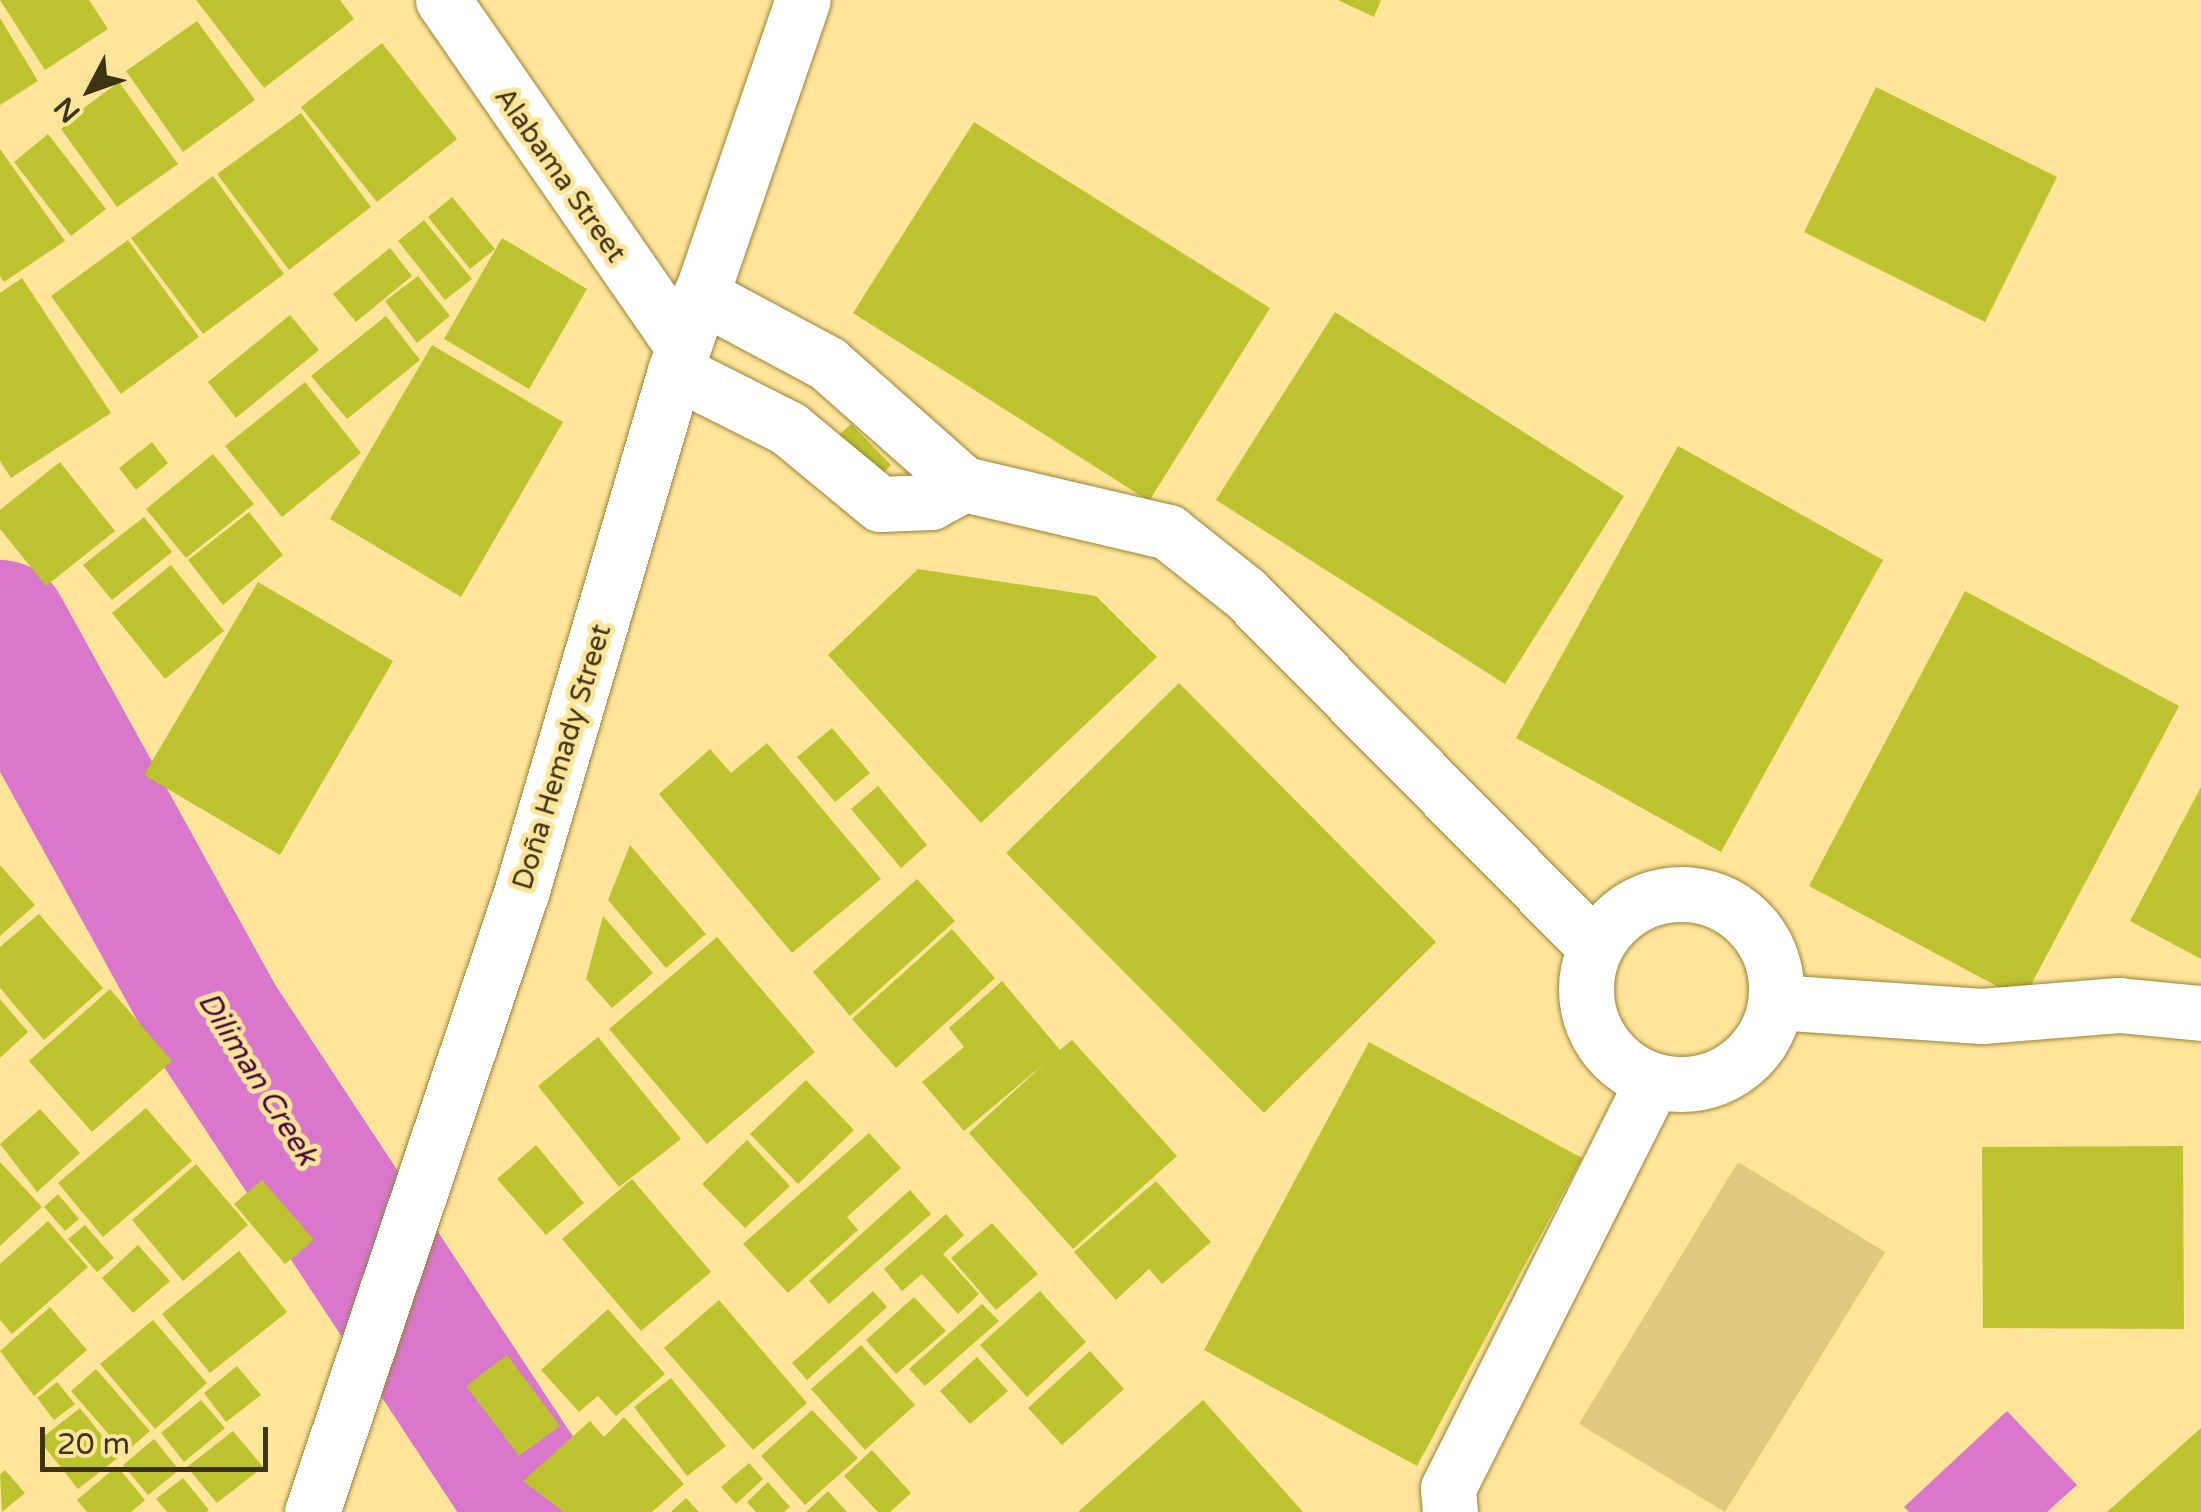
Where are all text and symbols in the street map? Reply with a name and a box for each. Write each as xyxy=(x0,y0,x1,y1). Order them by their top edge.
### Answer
north arrow xyxy=(40,40,140,140)
street label: Alabama Street xyxy=(487,81,633,269)
text: N xyxy=(47,90,88,129)
street label: Doña Hemady Street xyxy=(506,620,618,894)
water label: Diliman Creek xyxy=(190,986,324,1172)
scale bar xyxy=(45,1407,272,1469)
text: 20 m xyxy=(57,1426,130,1463)

